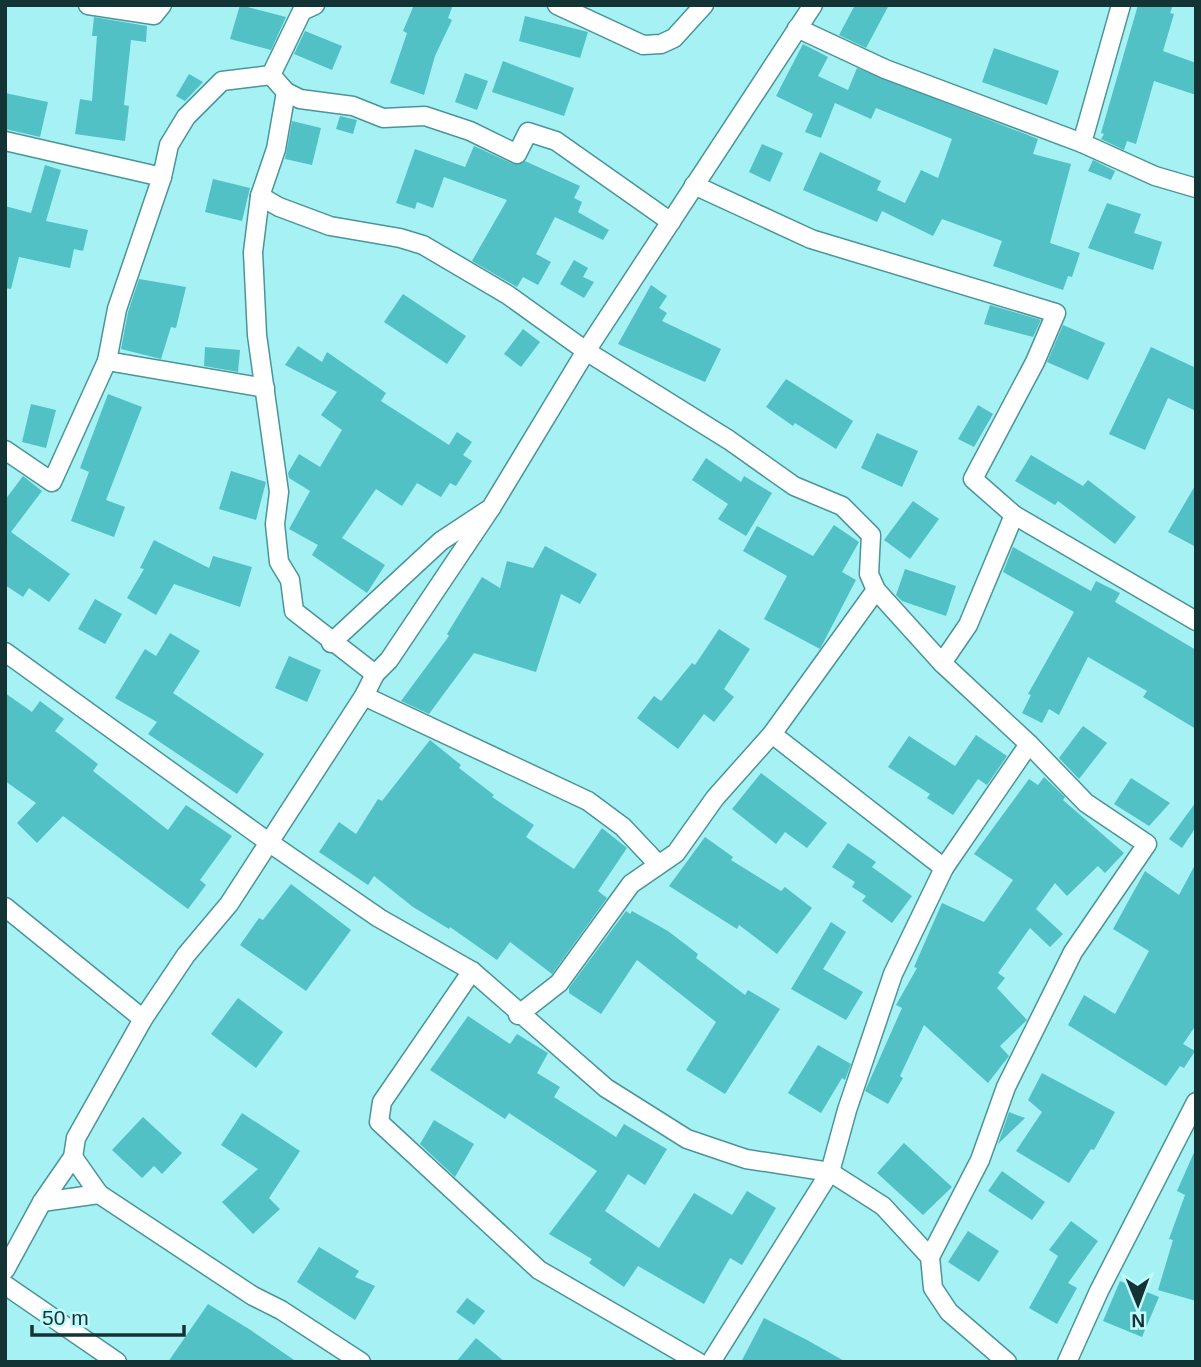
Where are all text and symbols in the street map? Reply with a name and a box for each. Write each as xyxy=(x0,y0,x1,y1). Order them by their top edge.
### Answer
north arrow xyxy=(1103,1269,1173,1339)
scale bar xyxy=(32,1294,184,1338)
text: 50 m xyxy=(42,1306,89,1329)
text: N xyxy=(1131,1310,1145,1331)

